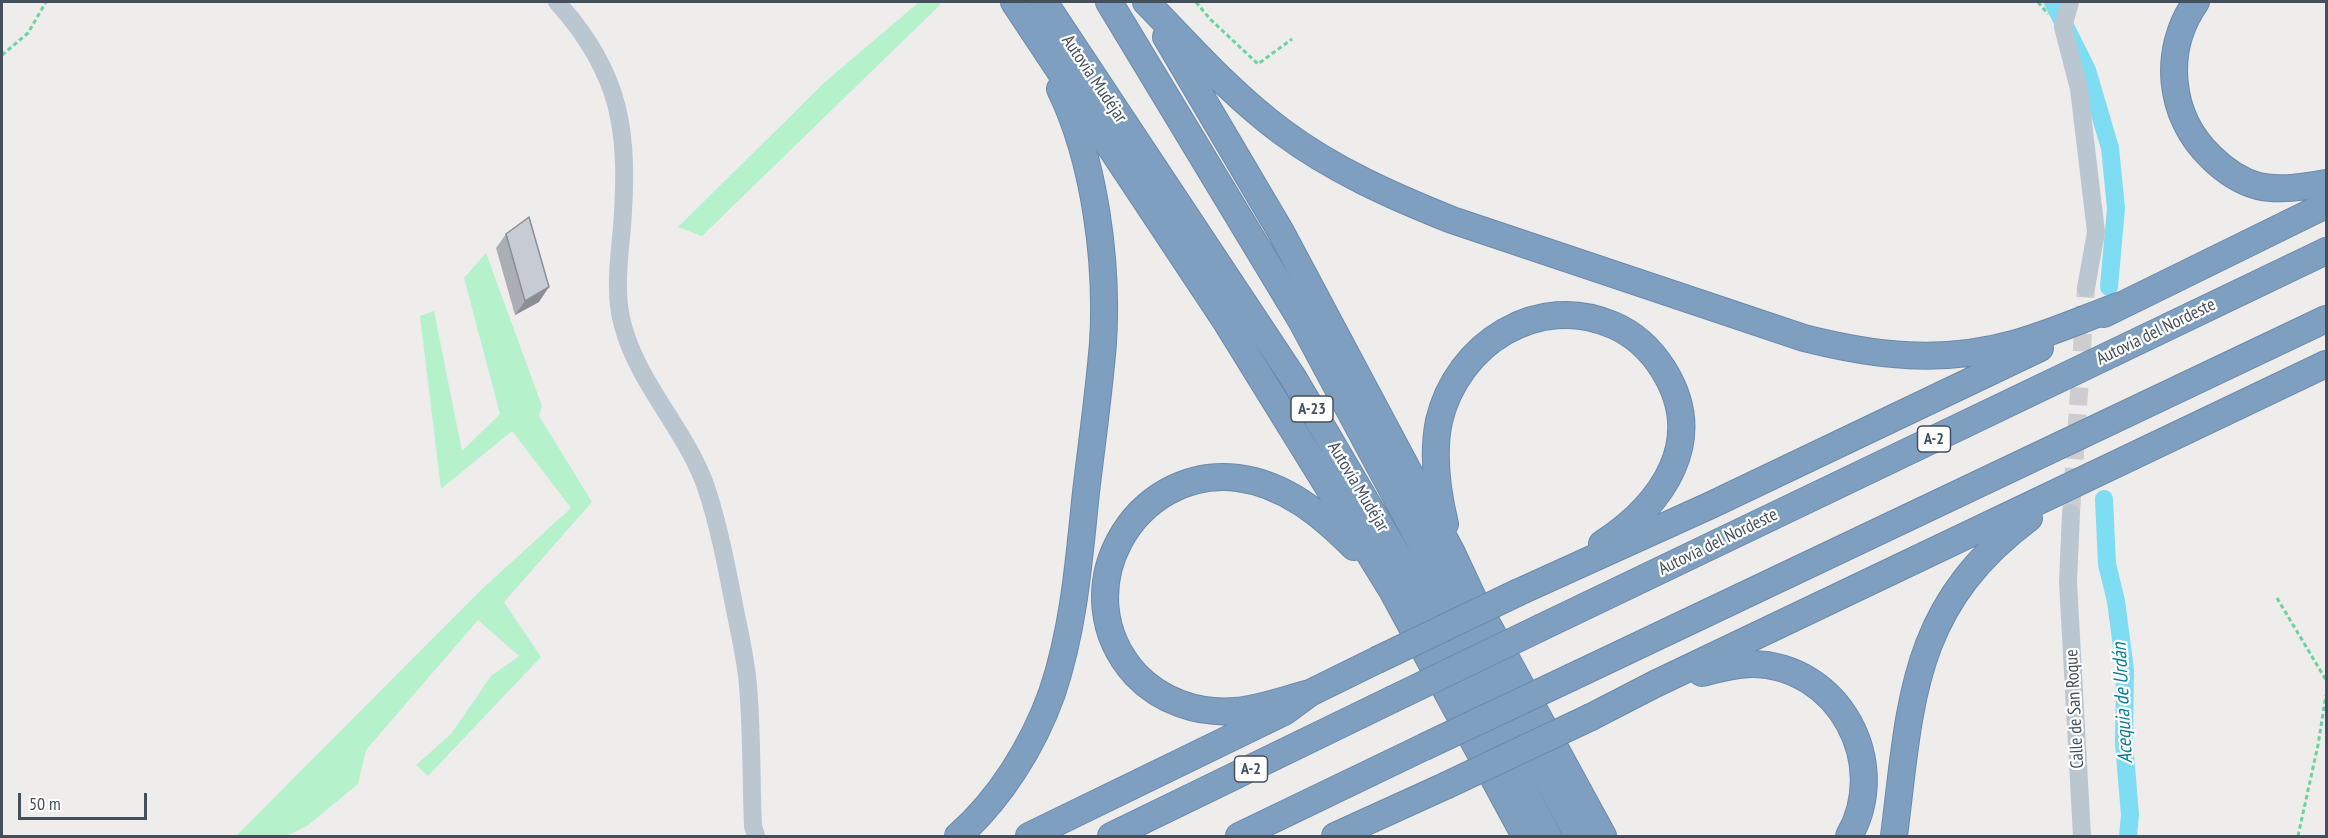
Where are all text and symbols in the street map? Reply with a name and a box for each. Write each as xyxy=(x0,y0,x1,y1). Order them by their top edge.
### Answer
street label: Autovía Mudéjar xyxy=(1057,31,1131,127)
street label: Autovía del Nordeste xyxy=(2093,294,2219,370)
road number: A-23 xyxy=(1291,396,1333,422)
road number: A-2 xyxy=(1918,426,1950,452)
street label: Autovía Mudéjar xyxy=(1323,438,1393,536)
street label: Autovía del Nordeste xyxy=(1655,504,1781,580)
water label: Acequia de Urdán xyxy=(2108,642,2138,764)
street label: Calle de San Roque xyxy=(2061,649,2089,769)
road number: A-2 xyxy=(1234,756,1268,782)
scale bar xyxy=(21,781,150,819)
text: 50 m xyxy=(29,792,61,815)

